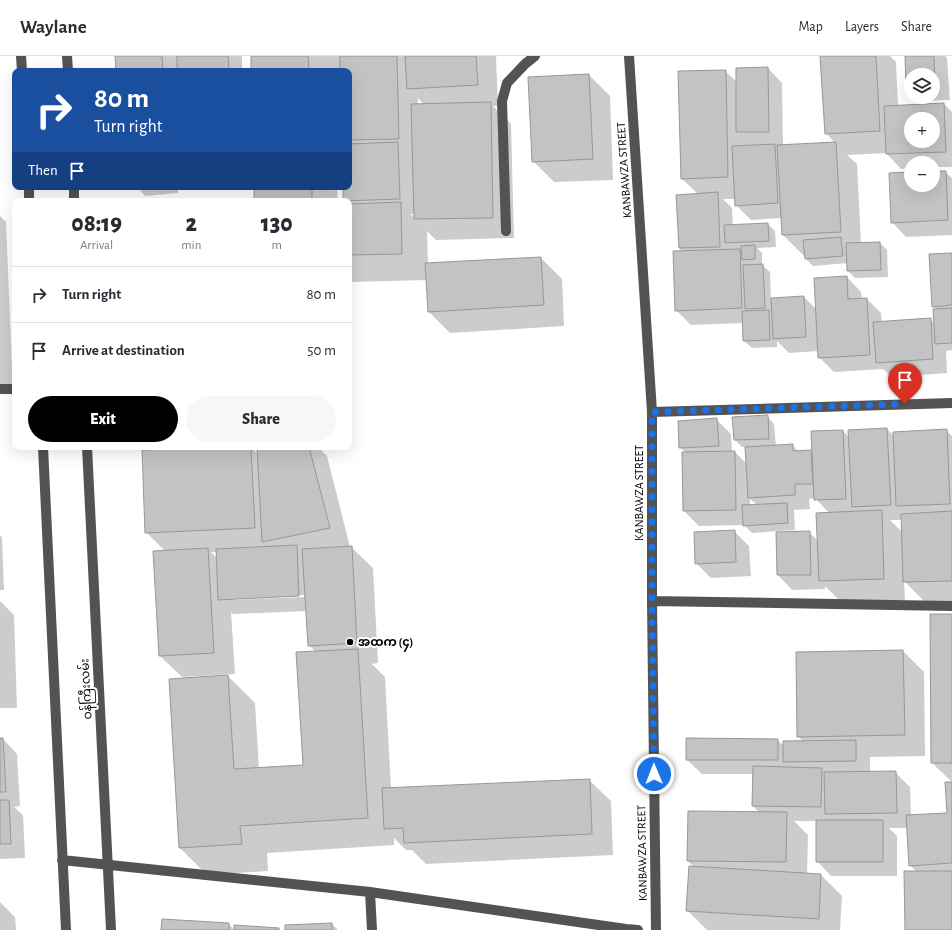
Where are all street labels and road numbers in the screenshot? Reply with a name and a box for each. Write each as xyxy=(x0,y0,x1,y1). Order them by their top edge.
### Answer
street label: KANBAWZA STREET xyxy=(615,121,633,218)
street label: KANBAWZA STREET xyxy=(633,445,645,541)
street label: ဝန်ကြီးလမ်း xyxy=(75,658,98,720)
street label: KANBAWZA STREET xyxy=(635,805,649,901)

